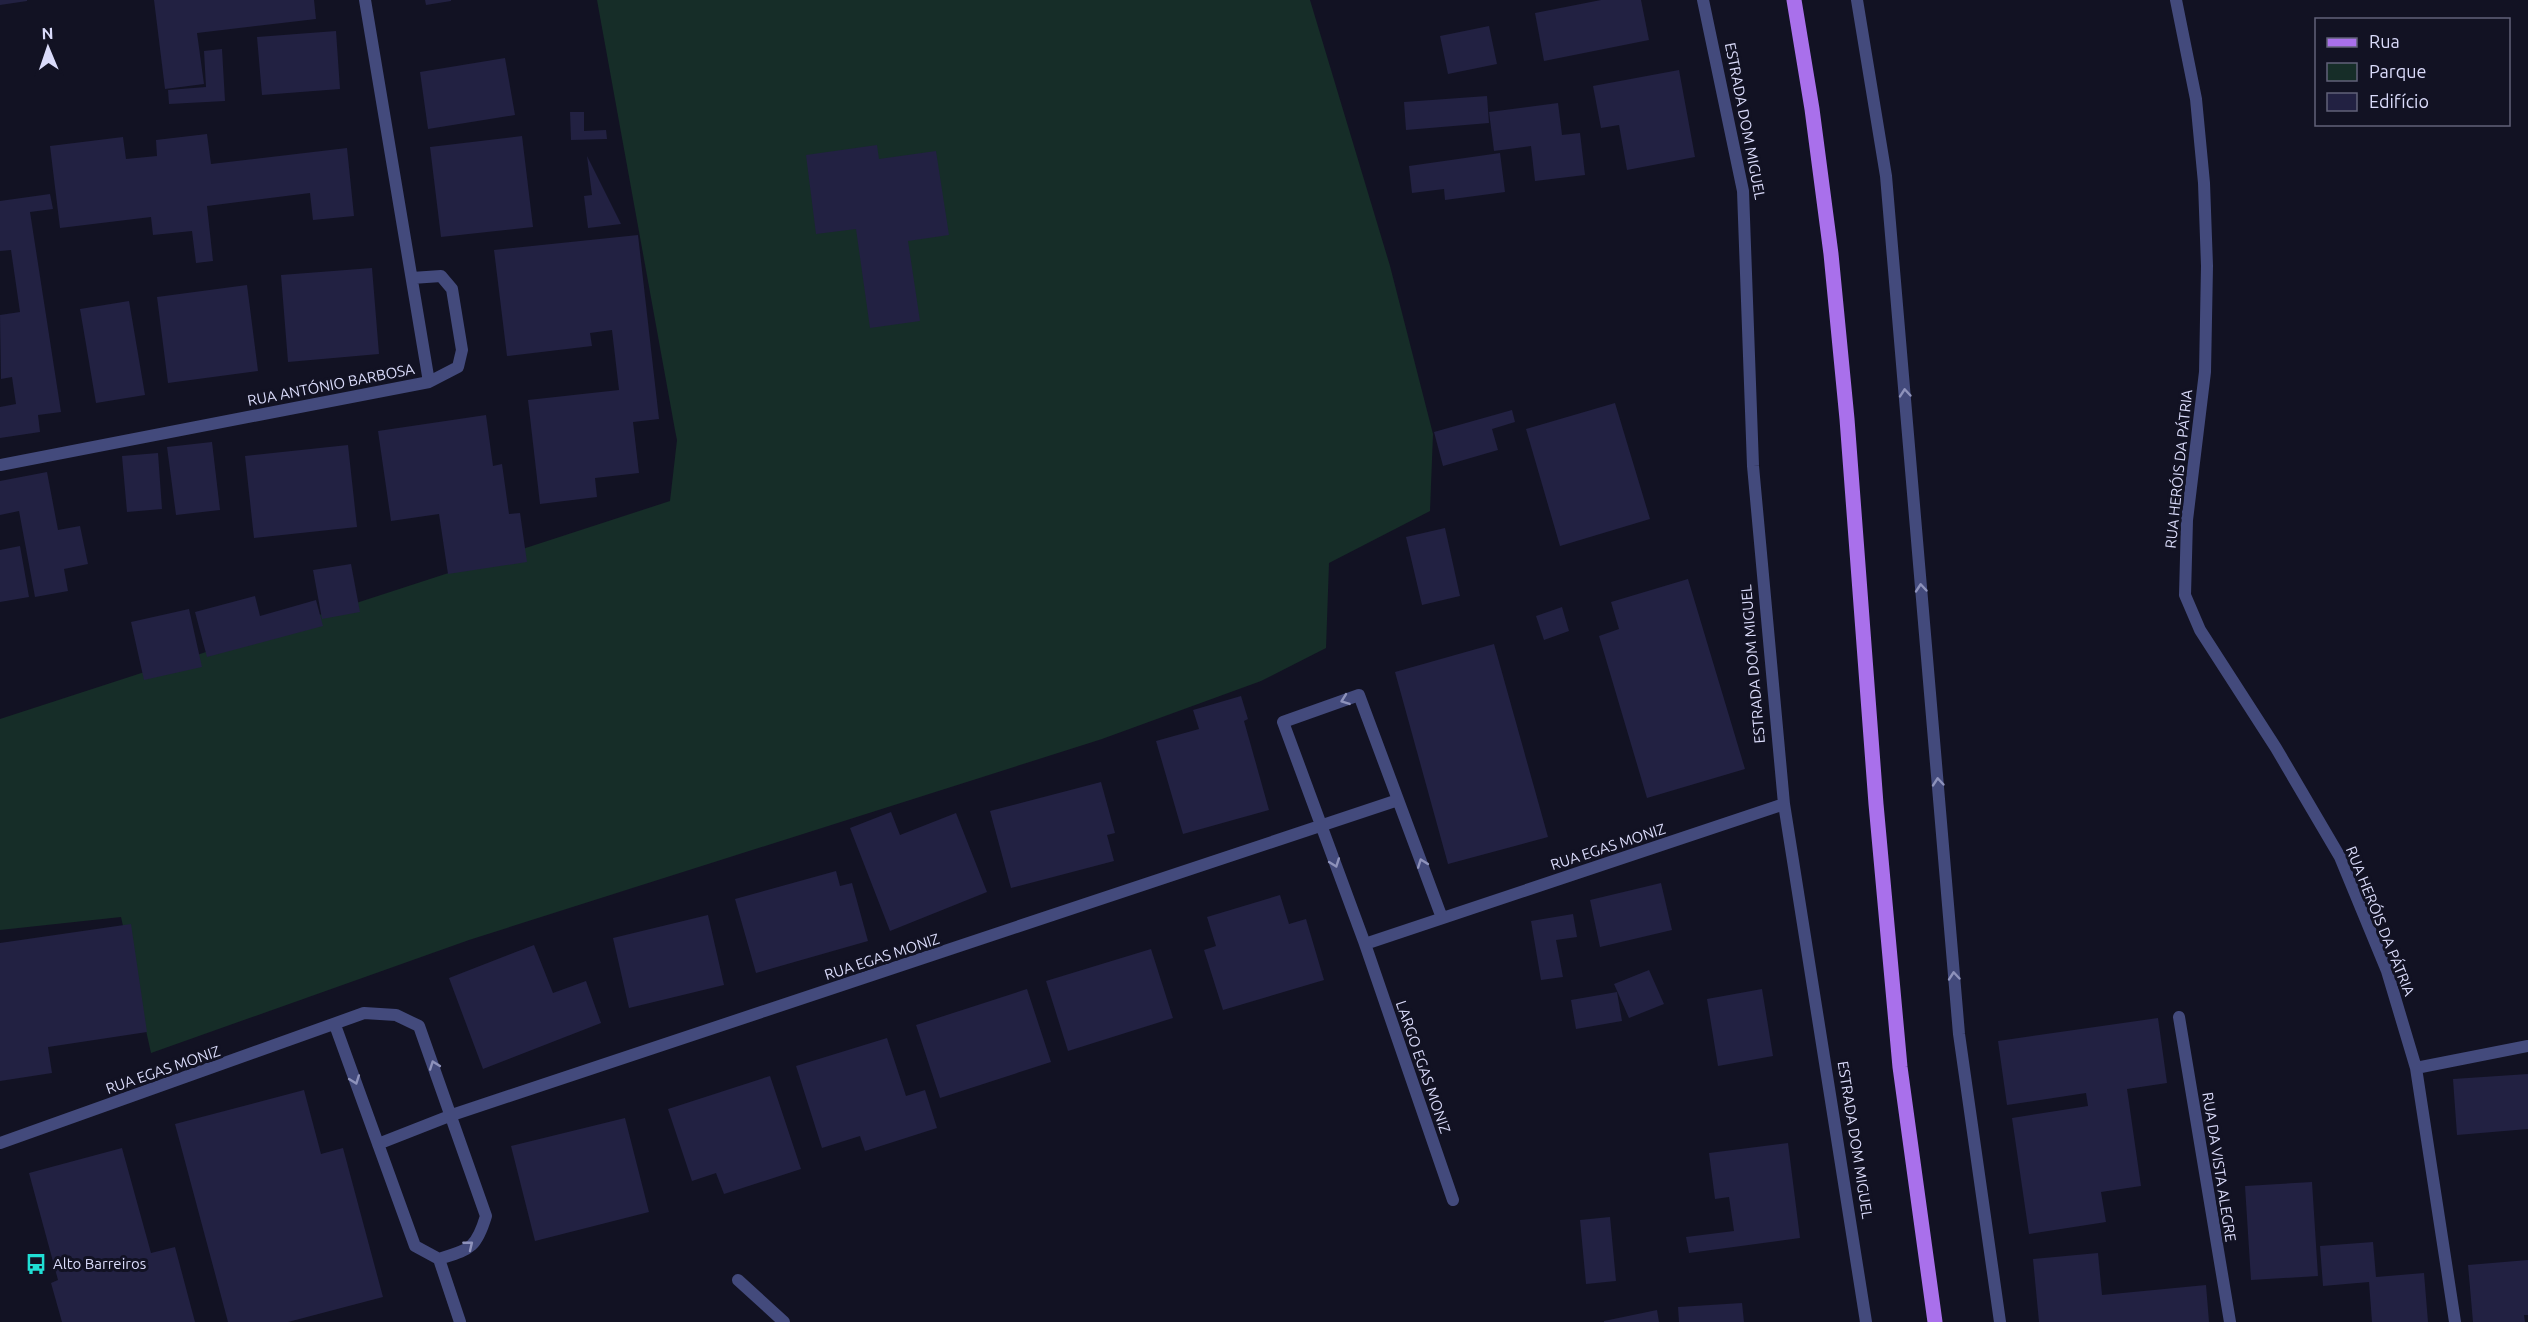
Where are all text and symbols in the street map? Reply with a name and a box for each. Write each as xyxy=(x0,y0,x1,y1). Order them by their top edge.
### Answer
north arrow xyxy=(18,18,78,78)
legend xyxy=(2315,18,2510,126)
text: N xyxy=(41,24,54,42)
text: Rua xyxy=(2369,31,2400,51)
street label: ESTRADA DOM MIGUEL xyxy=(1722,41,1769,201)
text: Parque xyxy=(2369,61,2426,81)
text: Edifício xyxy=(2369,91,2429,111)
street label: RUA ANTÓNIO BARBOSA xyxy=(246,360,416,409)
street label: RUA HERÓIS DA PÁTRIA xyxy=(2162,388,2195,549)
one-way arrow xyxy=(1898,389,1911,398)
street label: ESTRADA DOM MIGUEL xyxy=(1737,583,1768,744)
one-way arrow xyxy=(1915,583,1928,592)
one-way arrow xyxy=(1340,692,1350,705)
one-way arrow xyxy=(1932,777,1945,786)
street label: RUA EGAS MONIZ xyxy=(1548,820,1667,873)
street label: RUA HERÓIS DA PÁTRIA xyxy=(2343,843,2418,998)
one-way arrow xyxy=(1328,858,1341,868)
one-way arrow xyxy=(1416,858,1429,869)
street label: RUA EGAS MONIZ xyxy=(822,930,941,983)
one-way arrow xyxy=(1948,972,1961,981)
street label: LARGO EGAS MONIZ xyxy=(1393,998,1454,1135)
street label: RUA EGAS MONIZ xyxy=(103,1042,222,1097)
one-way arrow xyxy=(428,1060,441,1071)
street label: ESTRADA DOM MIGUEL xyxy=(1835,1060,1876,1220)
one-way arrow xyxy=(348,1074,361,1085)
street label: RUA DA VISTA ALEGRE xyxy=(2199,1091,2240,1243)
one-way arrow xyxy=(462,1242,473,1253)
bus stop icon: Alto Barreiros xyxy=(24,1252,48,1276)
place label: Alto Barreiros xyxy=(53,1255,146,1272)

